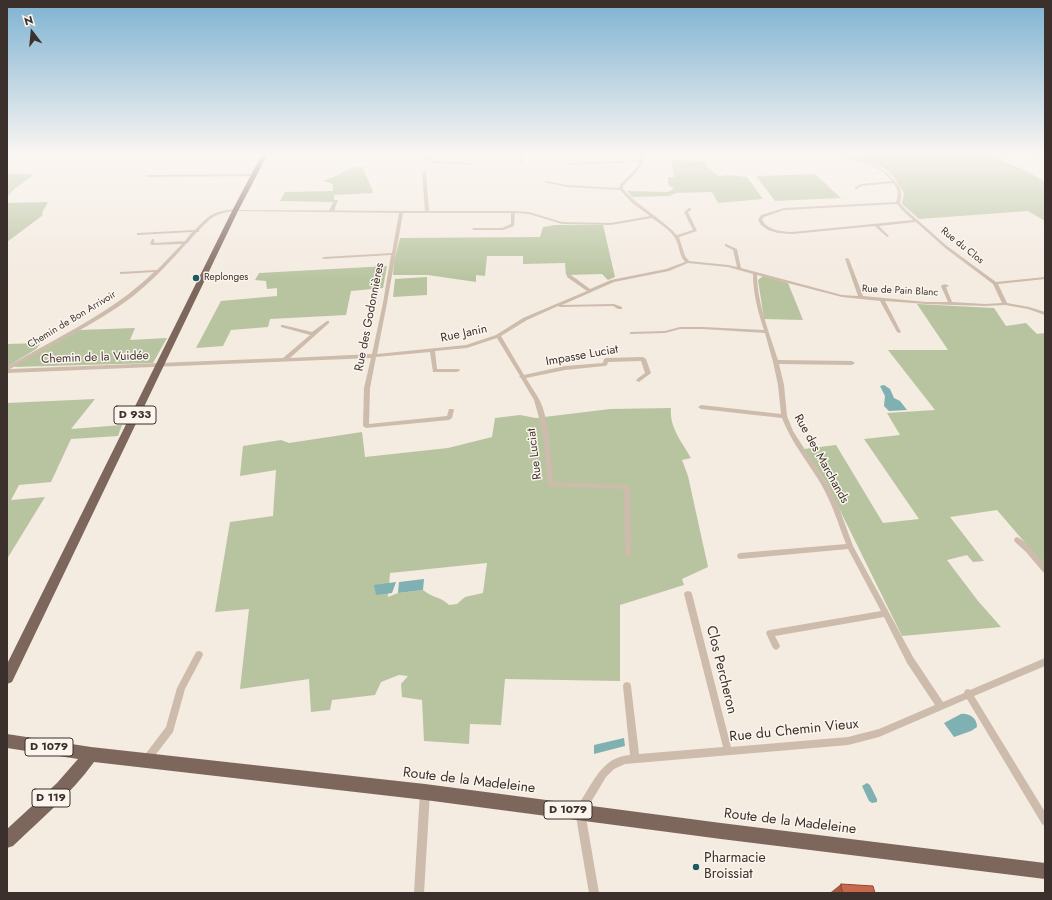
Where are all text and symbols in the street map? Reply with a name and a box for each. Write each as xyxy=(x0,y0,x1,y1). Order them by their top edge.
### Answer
north arrow xyxy=(12,12,52,52)
text: N xyxy=(22,12,35,29)
street label: Rue du Clos xyxy=(938,225,986,267)
street label: Rue des Godonnières xyxy=(352,261,388,373)
place label: Replonges xyxy=(204,272,248,284)
marker: Replonges xyxy=(191,273,201,283)
street label: Rue de Pain Blanc xyxy=(862,283,938,299)
street label: Chemin de Bon Arrivoir xyxy=(26,289,118,351)
street label: Rue Janin xyxy=(439,322,489,346)
street label: Impasse Luciat xyxy=(545,343,619,369)
street label: Chemin de la Vuidée xyxy=(41,349,149,367)
road number: D 933 xyxy=(114,406,156,424)
street label: Rue des Marchands xyxy=(791,412,851,506)
street label: Rue Luciat xyxy=(525,427,545,481)
street label: Clos Percheron xyxy=(702,624,740,716)
street label: Rue du Chemin Vieux xyxy=(729,716,859,746)
road number: D 1079 xyxy=(25,738,73,756)
street label: Route de la Madeleine xyxy=(402,765,536,797)
road number: D 119 xyxy=(32,789,70,807)
road number: D 1079 xyxy=(544,801,592,819)
street label: Route de la Madeleine xyxy=(723,806,857,838)
place label: Pharmacie Broissiat xyxy=(704,851,766,884)
marker: Pharmacie Broissiat xyxy=(691,862,701,872)

